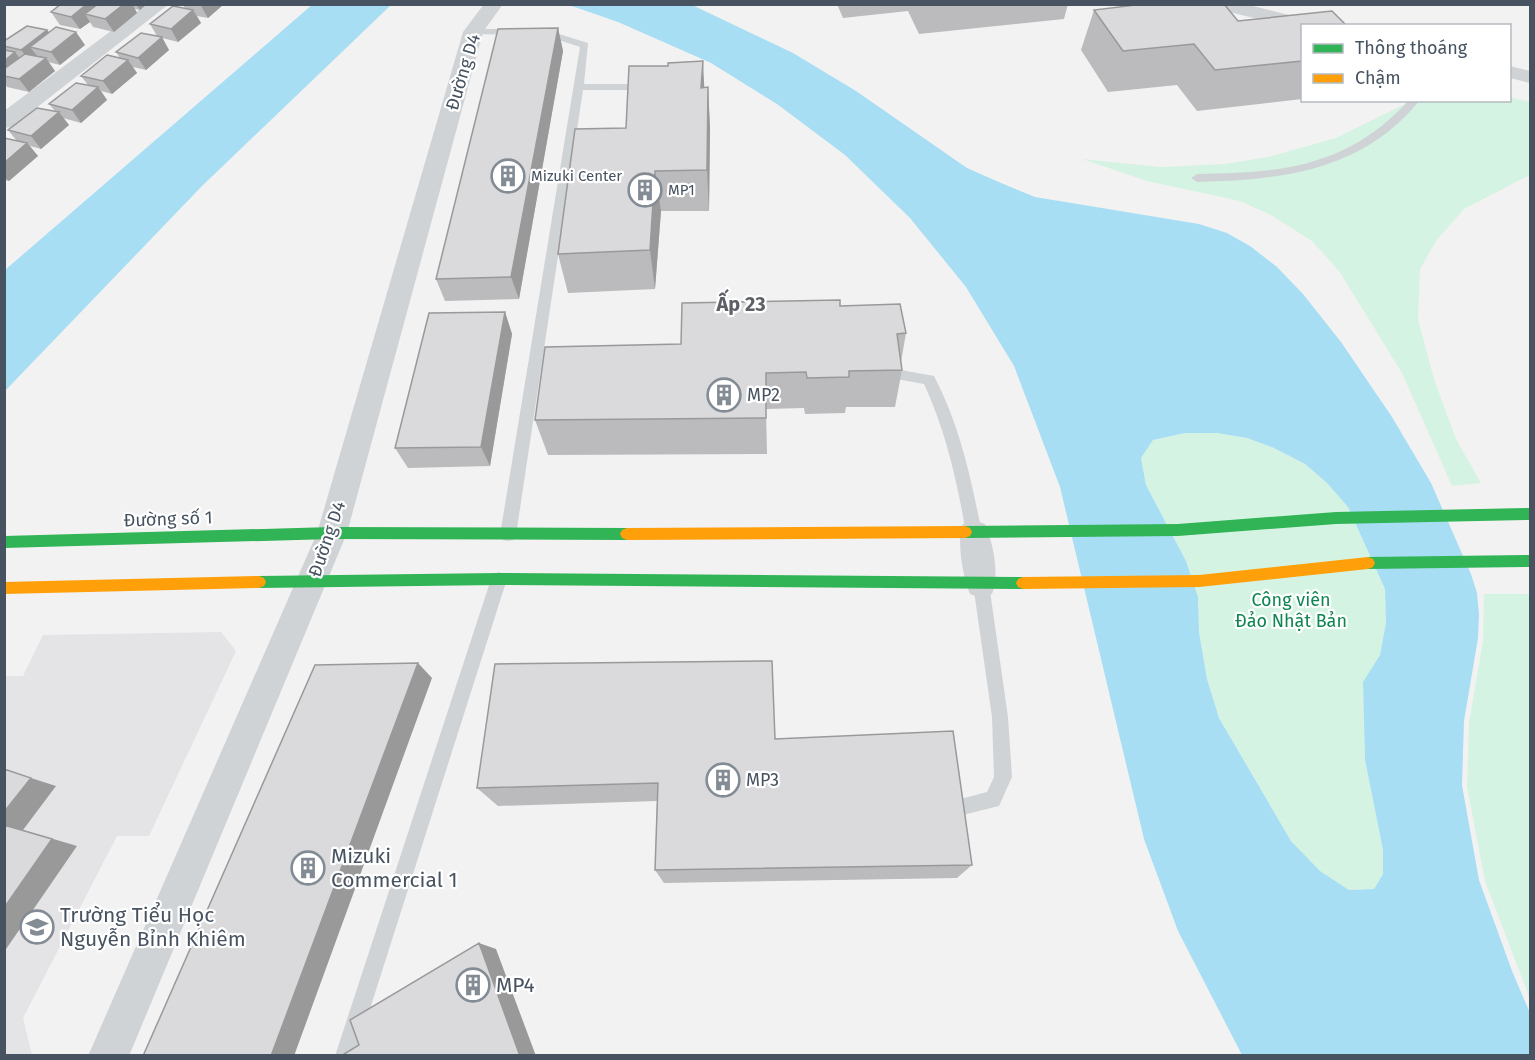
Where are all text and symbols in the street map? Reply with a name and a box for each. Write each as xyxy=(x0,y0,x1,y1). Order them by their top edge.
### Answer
legend xyxy=(1301,24,1511,102)
street label: Đường D4 xyxy=(441,31,485,113)
text: Thông thoáng xyxy=(1355,37,1468,59)
text: Chậm xyxy=(1355,67,1401,89)
building icon: Mizuki Center xyxy=(490,158,526,194)
place label: Mizuki Center xyxy=(531,167,622,185)
building icon: MP1 xyxy=(627,172,663,208)
place label: MP1 xyxy=(668,181,695,199)
district label: Ấp 23 xyxy=(715,288,766,316)
building icon: MP2 xyxy=(706,377,742,413)
place label: MP2 xyxy=(747,384,780,406)
street label: Đường D4 xyxy=(304,498,350,580)
street label: Đường số 1 xyxy=(123,506,213,532)
park label: Công viên Đảo Nhật Bản xyxy=(1235,589,1347,632)
building icon: MP3 xyxy=(705,762,741,798)
place label: MP3 xyxy=(746,769,779,791)
place label: Mizuki Commercial 1 xyxy=(331,843,458,893)
building icon: Mizuki Commercial 1 xyxy=(290,850,326,886)
place label: Trường Tiểu Học Nguyễn Bỉnh Khiêm xyxy=(60,901,246,952)
school or university icon: Trường Tiểu Học Nguyễn Bỉnh Khiêm xyxy=(19,909,55,945)
building icon: MP4 xyxy=(455,967,491,1003)
place label: MP4 xyxy=(496,972,535,998)

